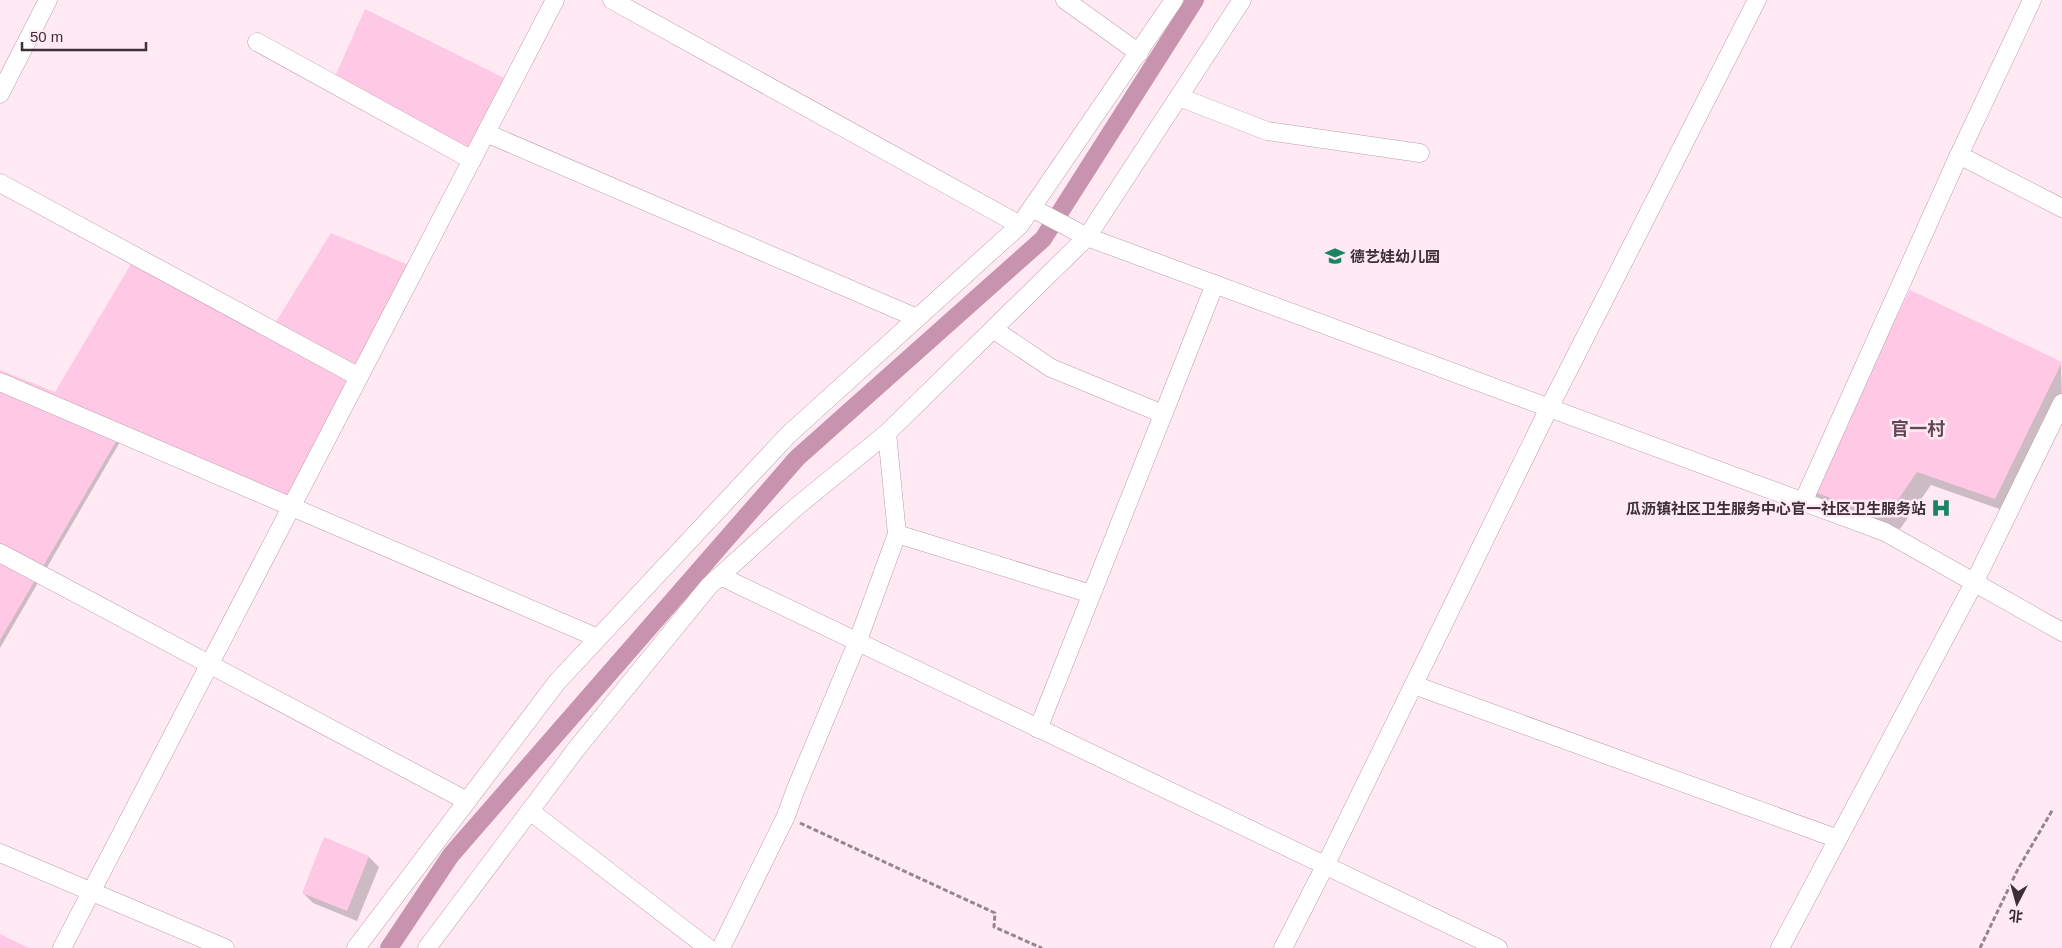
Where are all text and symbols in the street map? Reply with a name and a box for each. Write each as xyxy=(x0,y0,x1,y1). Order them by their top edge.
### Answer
scale bar xyxy=(22,20,146,52)
text: 50 m xyxy=(30,28,63,45)
school or university icon: 德艺娃幼儿园 xyxy=(1324,245,1346,267)
place label: 德艺娃幼儿园 xyxy=(1350,248,1440,265)
district label: 官一村 xyxy=(1891,419,1945,439)
hospital icon: 瓜沥镇社区卫生服务中心官一社区卫生服务站 xyxy=(1930,497,1952,519)
place label: 瓜沥镇社区卫生服务中心官一社区卫生服务站 xyxy=(1626,500,1926,517)
north arrow xyxy=(1992,878,2042,928)
text: 北 xyxy=(2008,907,2023,925)

